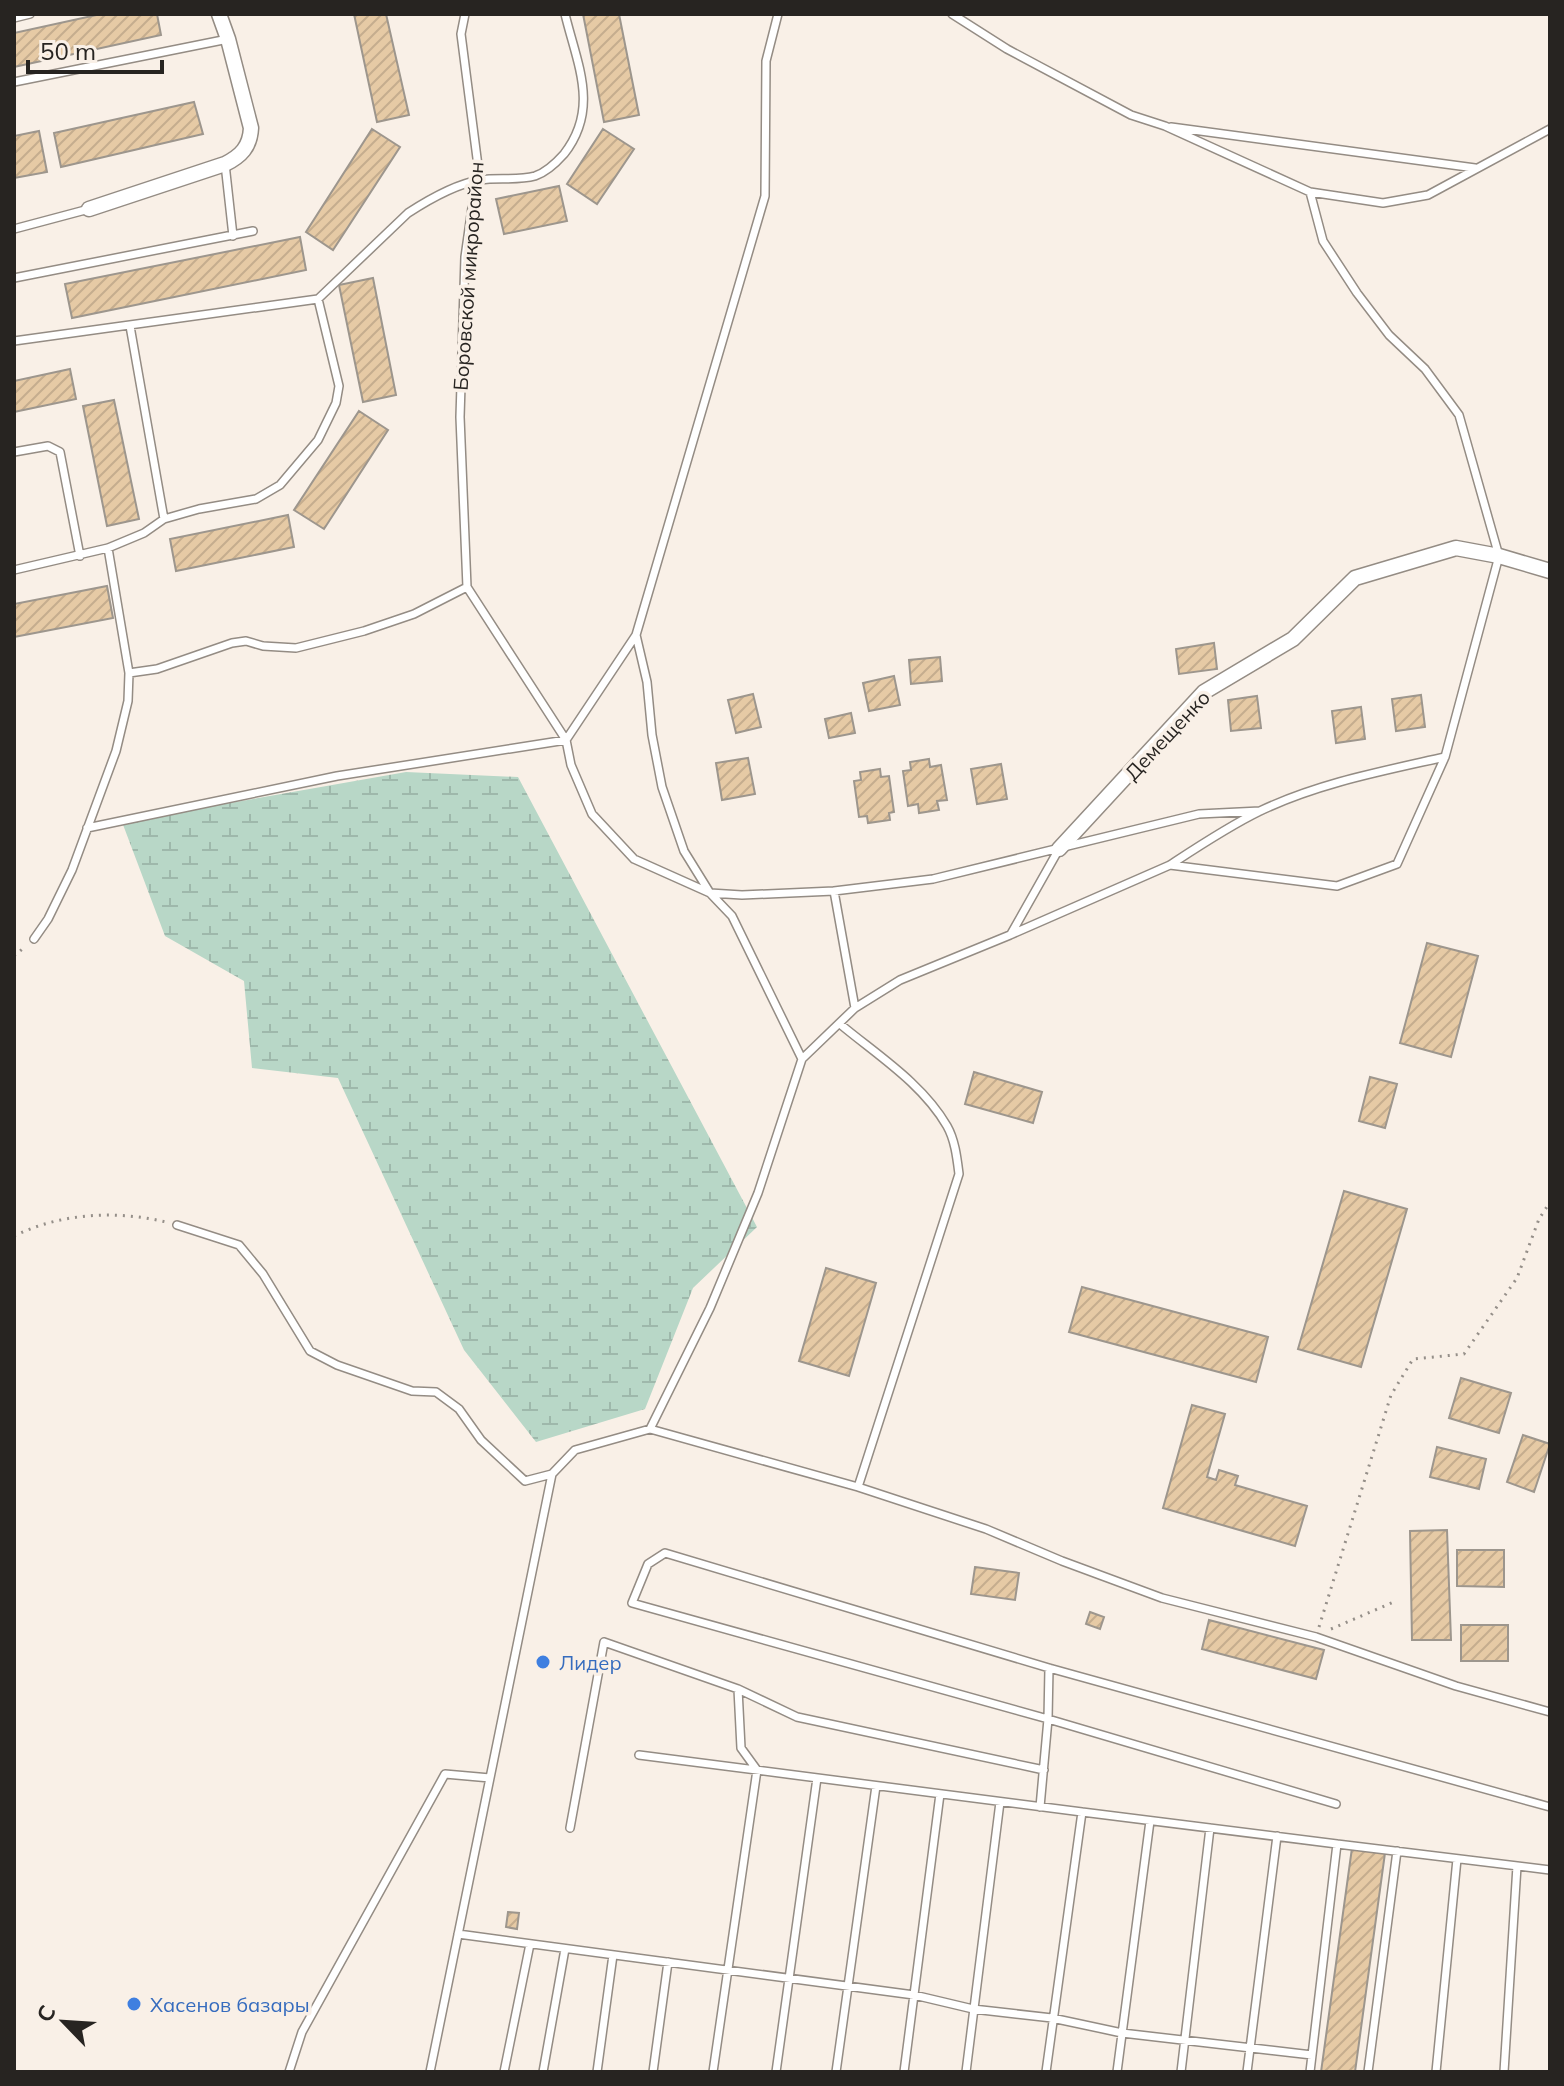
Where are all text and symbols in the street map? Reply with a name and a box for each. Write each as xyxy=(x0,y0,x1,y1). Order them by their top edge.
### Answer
scale bar xyxy=(28,24,162,74)
text: 50 m xyxy=(40,36,96,66)
street label: Боровской микрорайон xyxy=(448,161,488,391)
street label: Демещенко xyxy=(1119,685,1215,785)
place label: Лидер xyxy=(559,1650,622,1675)
marker: Лидер xyxy=(534,1653,552,1671)
north arrow xyxy=(24,1982,104,2062)
place label: Хасенов базары xyxy=(150,1992,310,2017)
marker: Хасенов базары xyxy=(125,1995,143,2013)
text: С xyxy=(30,2001,62,2026)

